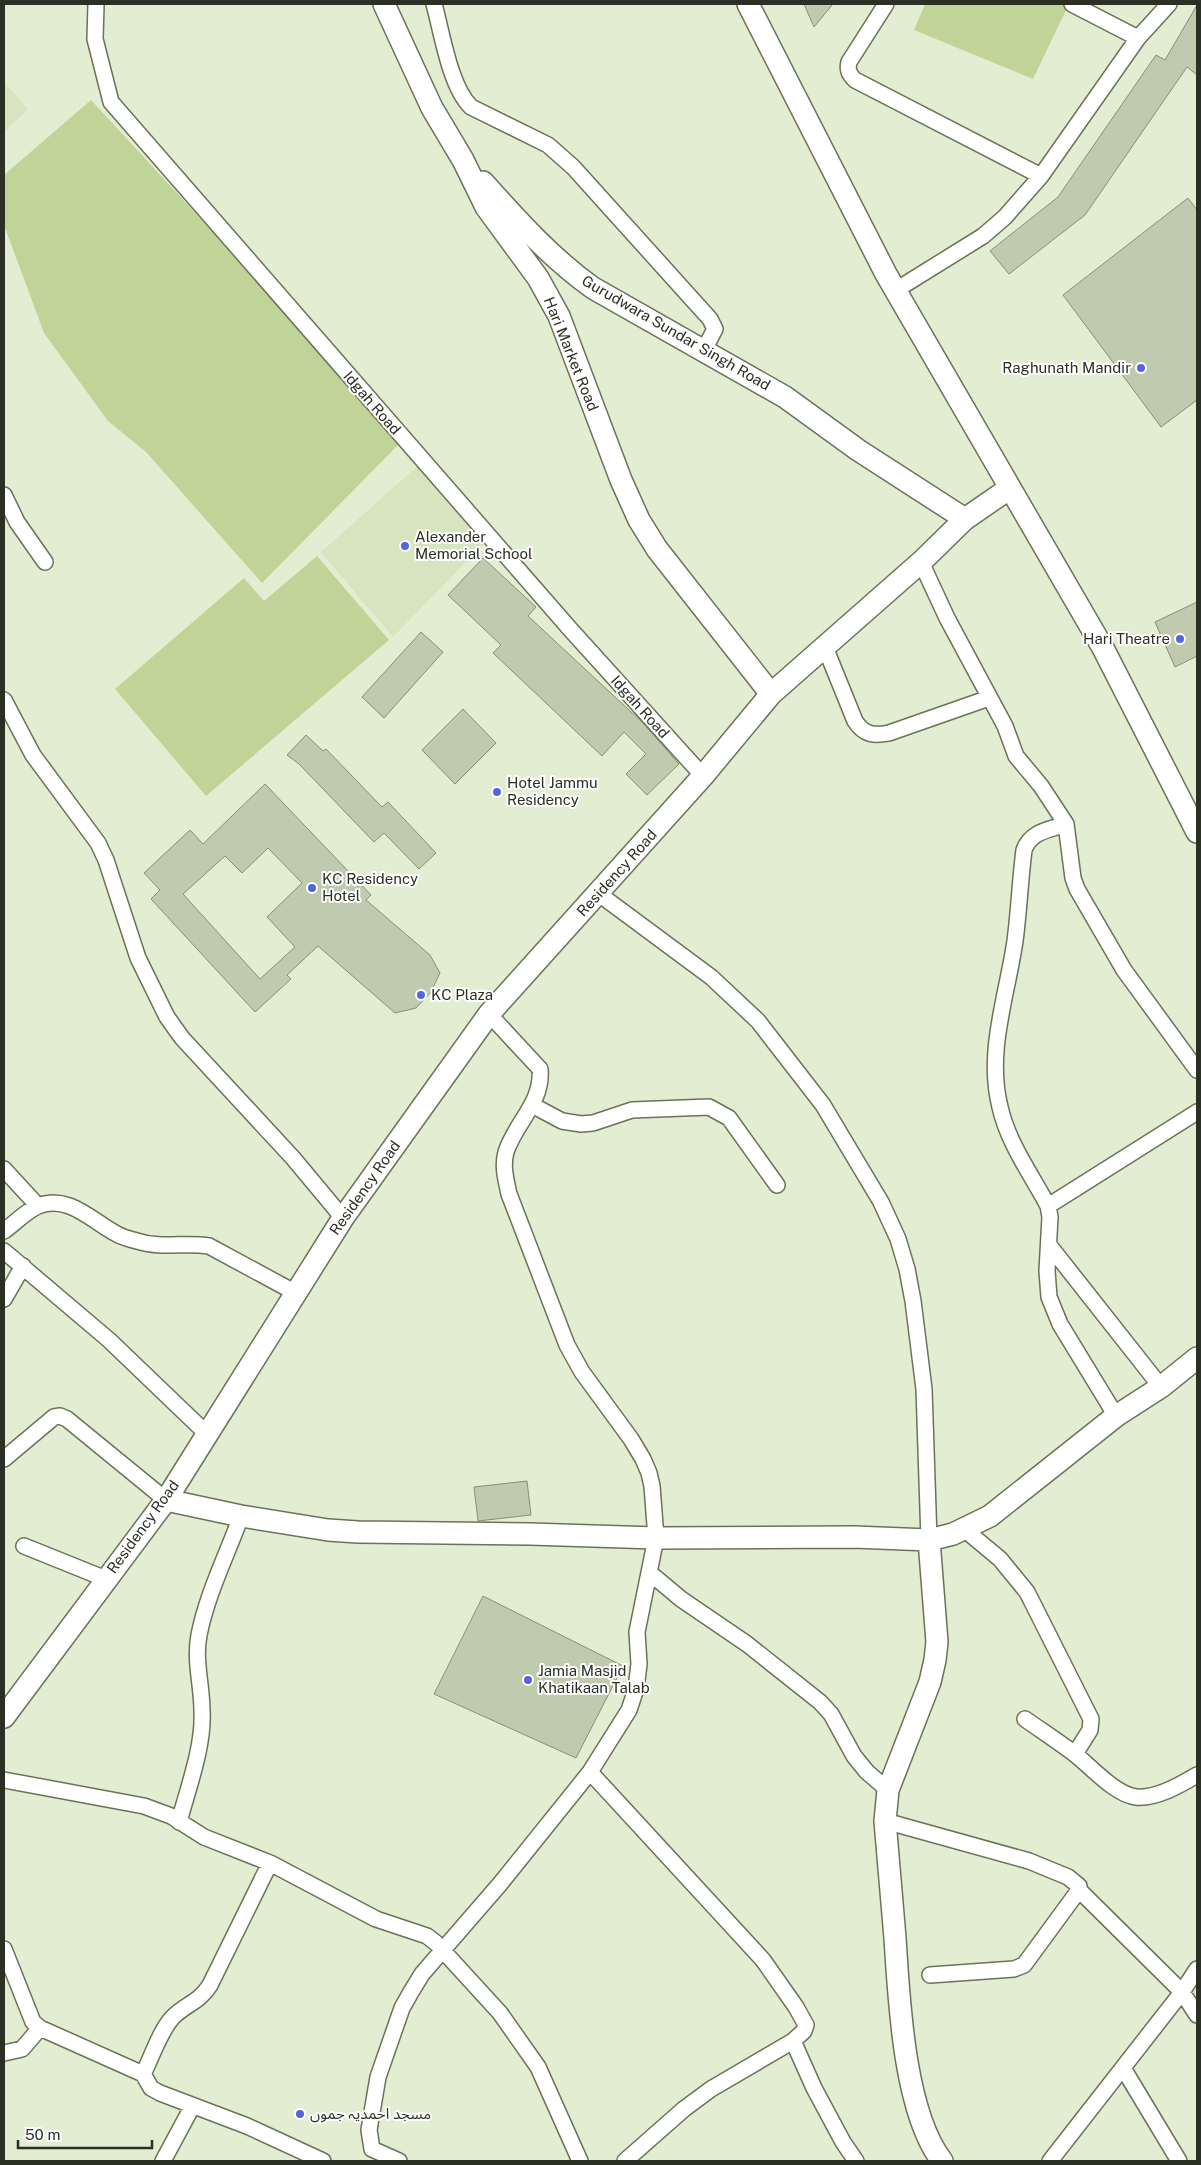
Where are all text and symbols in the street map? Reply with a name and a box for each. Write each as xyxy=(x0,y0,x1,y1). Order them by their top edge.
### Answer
street label: Gurudwara Sundar Singh Road xyxy=(579,272,773,394)
street label: Hari Market Road xyxy=(541,294,602,413)
place label: Raghunath Mandir xyxy=(1002,359,1131,376)
marker: Raghunath Mandir xyxy=(1135,362,1147,374)
street label: Idgah Road xyxy=(340,368,404,438)
place label: Alexander Memorial School xyxy=(415,528,532,562)
marker: Alexander Memorial School xyxy=(399,540,411,552)
place label: Hari Theatre xyxy=(1083,630,1170,647)
marker: Hari Theatre xyxy=(1174,633,1186,645)
street label: Idgah Road xyxy=(608,672,673,741)
place label: Hotel Jammu Residency xyxy=(507,774,598,808)
marker: Hotel Jammu Residency xyxy=(491,786,503,798)
street label: Residency Road xyxy=(573,826,660,920)
place label: KC Residency Hotel xyxy=(322,870,418,904)
marker: KC Residency Hotel xyxy=(306,882,318,894)
place label: KC Plaza xyxy=(431,986,493,1003)
marker: KC Plaza xyxy=(415,989,427,1001)
street label: Residency Road xyxy=(326,1137,403,1238)
street label: Residency Road xyxy=(103,1477,182,1577)
place label: Jamia Masjid Khatikaan Talab xyxy=(538,1662,650,1696)
marker: Jamia Masjid Khatikaan Talab xyxy=(522,1674,534,1686)
place label: مسجد احمدیہ جموں xyxy=(310,2105,431,2123)
marker: مسجد احمدیہ جموں xyxy=(294,2108,306,2120)
scale bar xyxy=(18,2118,151,2150)
text: 50 m xyxy=(25,2126,60,2143)

